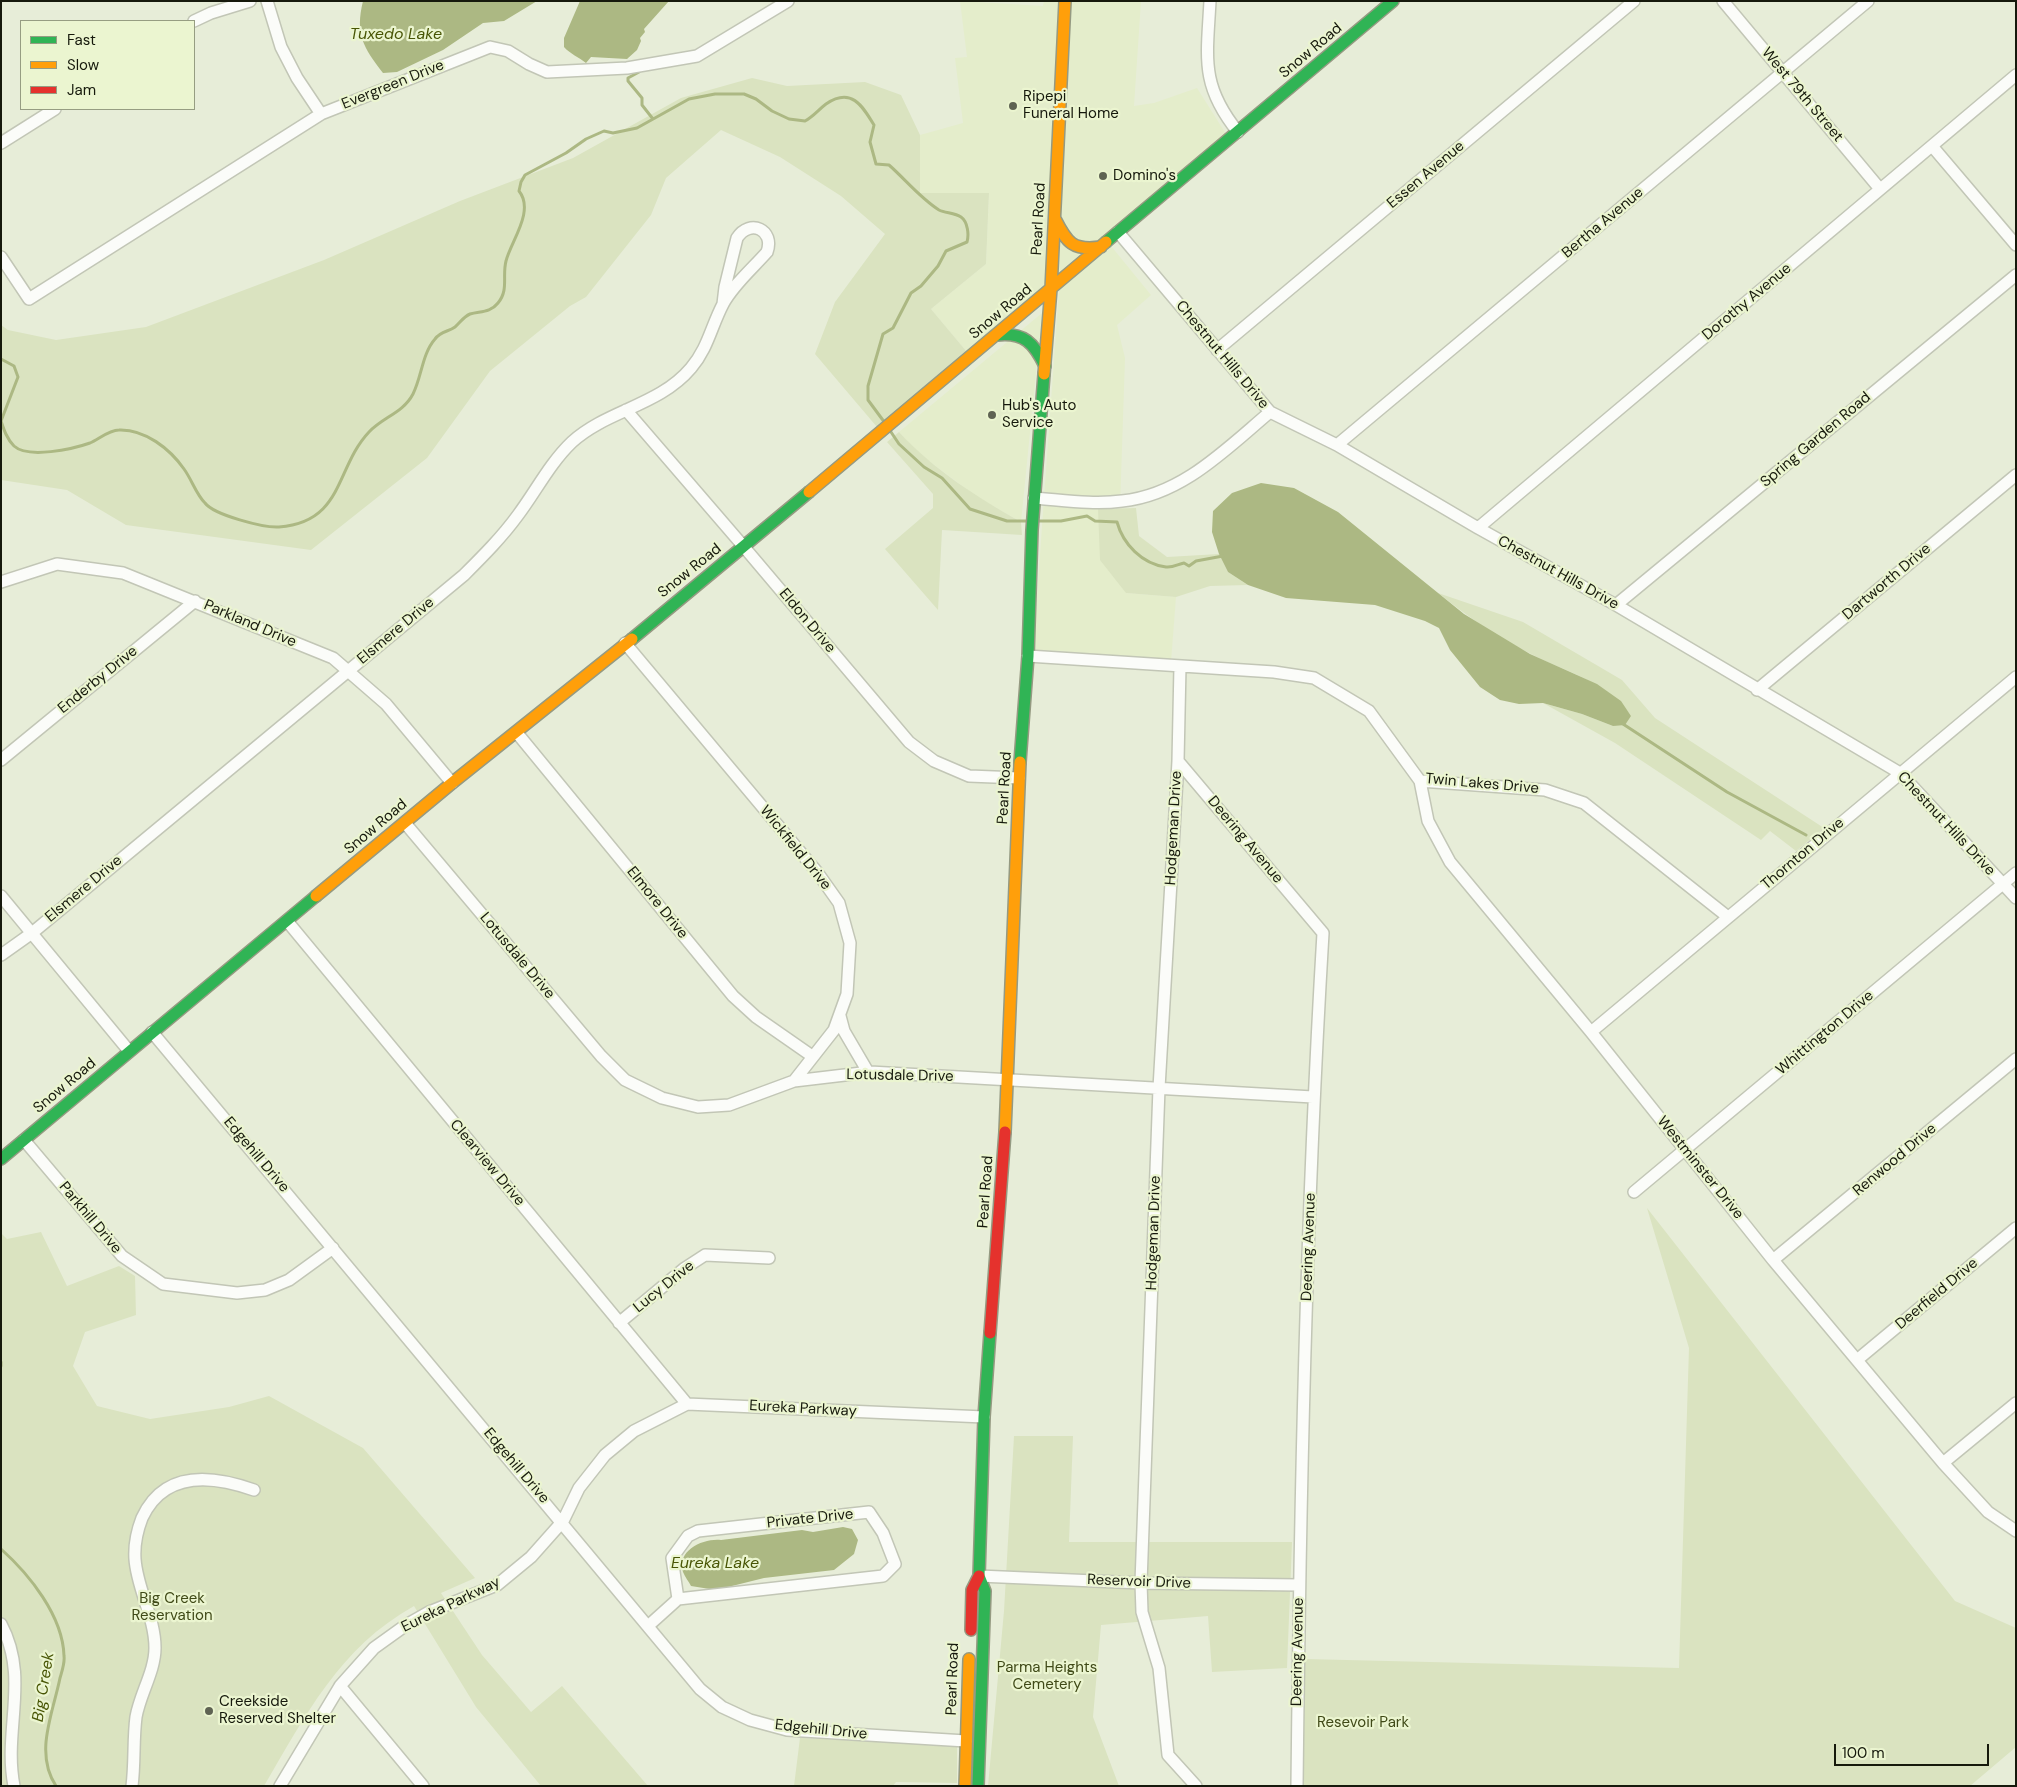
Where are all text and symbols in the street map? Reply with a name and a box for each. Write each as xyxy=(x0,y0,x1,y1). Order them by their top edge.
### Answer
legend xyxy=(20,20,195,110)
street label: Snow Road xyxy=(1276,20,1346,82)
water label: Tuxedo Lake xyxy=(350,25,442,45)
text: Fast xyxy=(67,30,96,50)
street label: West 79th Street xyxy=(1757,44,1847,146)
text: Slow xyxy=(67,55,99,75)
street label: Evergreen Drive xyxy=(339,56,447,114)
text: Jam xyxy=(67,80,96,100)
place label: Ripepi Funeral Home xyxy=(1023,88,1119,123)
marker: Ripepi Funeral Home xyxy=(1007,100,1019,112)
street label: Essen Avenue xyxy=(1384,137,1468,213)
place label: Domino's xyxy=(1113,167,1176,185)
marker: Domino's xyxy=(1097,170,1109,182)
street label: Pearl Road xyxy=(1028,182,1050,256)
street label: Bertha Avenue xyxy=(1559,184,1647,262)
street label: Dorothy Avenue xyxy=(1699,260,1795,344)
street label: Snow Road xyxy=(966,281,1036,343)
street label: Chestnut Hills Drive xyxy=(1172,297,1272,413)
street label: Spring Garden Road xyxy=(1757,389,1875,491)
place label: Hub's Auto Service xyxy=(1002,397,1076,432)
marker: Hub's Auto Service xyxy=(986,409,998,421)
street label: Chestnut Hills Drive xyxy=(1494,532,1622,614)
street label: Snow Road xyxy=(655,540,725,602)
street label: Dartworth Drive xyxy=(1839,540,1935,624)
street label: Eldon Drive xyxy=(775,585,839,657)
street label: Elsmere Drive xyxy=(354,594,438,668)
street label: Parkland Drive xyxy=(201,596,299,652)
street label: Enderby Drive xyxy=(55,642,141,718)
street label: Pearl Road xyxy=(994,751,1016,825)
street label: Chestnut Hills Drive xyxy=(1893,768,1999,880)
street label: Hodgeman Drive xyxy=(1162,770,1186,886)
street label: Twin Lakes Drive xyxy=(1424,770,1540,798)
street label: Deering Avenue xyxy=(1203,793,1287,887)
street label: Snow Road xyxy=(341,796,411,858)
street label: Wickfield Drive xyxy=(755,802,835,894)
street label: Thornton Drive xyxy=(1758,814,1848,894)
street label: Elsmere Drive xyxy=(42,852,126,926)
street label: Elmore Drive xyxy=(623,863,691,943)
street label: Lotusdale Drive xyxy=(476,909,558,1003)
street label: Whittington Drive xyxy=(1773,987,1877,1079)
street label: Snow Road xyxy=(30,1055,100,1117)
street label: Lotusdale Drive xyxy=(846,1066,954,1086)
street label: Westminster Drive xyxy=(1653,1113,1747,1223)
street label: Edgehill Drive xyxy=(219,1114,293,1196)
street label: Clearview Drive xyxy=(446,1116,528,1210)
street label: Renwood Drive xyxy=(1850,1120,1940,1200)
street label: Pearl Road xyxy=(974,1155,998,1229)
street label: Hodgeman Drive xyxy=(1143,1175,1165,1291)
street label: Parkhill Drive xyxy=(55,1178,125,1258)
street label: Deering Avenue xyxy=(1298,1192,1320,1302)
street label: Deerfield Drive xyxy=(1892,1254,1982,1334)
street label: Lucy Drive xyxy=(630,1257,698,1317)
street label: Eureka Parkway xyxy=(749,1397,857,1421)
street label: Edgehill Drive xyxy=(479,1425,553,1507)
street label: Private Drive xyxy=(766,1506,854,1532)
water label: Eureka Lake xyxy=(671,1554,759,1574)
street label: Reservoir Drive xyxy=(1087,1571,1191,1593)
street label: Eureka Parkway xyxy=(399,1573,503,1637)
park label: Big Creek Reservation xyxy=(131,1590,213,1625)
street label: Deering Avenue xyxy=(1288,1598,1308,1706)
street label: Pearl Road xyxy=(943,1642,963,1716)
water label: Big Creek xyxy=(29,1651,59,1723)
park label: Parma Heights Cemetery xyxy=(997,1659,1097,1694)
place label: Creekside Reserved Shelter xyxy=(219,1693,336,1728)
marker: Creekside Reserved Shelter xyxy=(203,1705,215,1717)
park label: Resevoir Park xyxy=(1317,1714,1409,1732)
street label: Edgehill Drive xyxy=(774,1716,868,1744)
scale bar xyxy=(1837,1734,1992,1766)
text: 100 m xyxy=(1842,1743,1885,1763)

